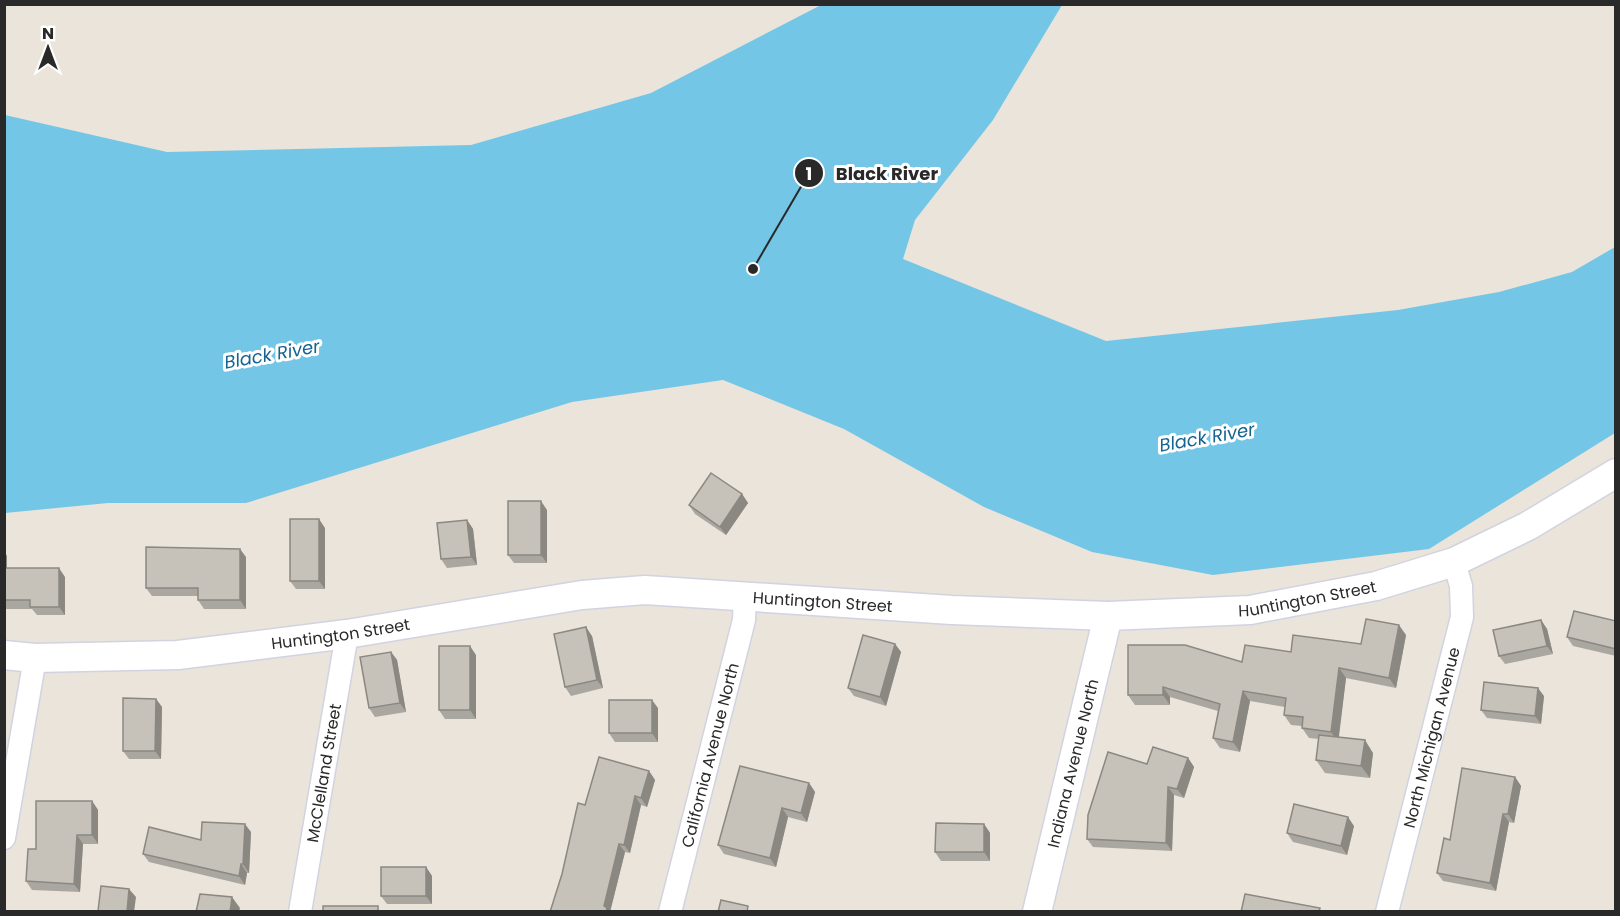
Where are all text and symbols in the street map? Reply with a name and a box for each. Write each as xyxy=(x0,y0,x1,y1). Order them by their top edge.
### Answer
north arrow xyxy=(18,18,78,78)
text: N xyxy=(42,22,54,45)
callout: Black River xyxy=(794,155,951,191)
text: 1 xyxy=(806,161,812,186)
text: Black River xyxy=(836,161,938,186)
water label: Black River xyxy=(222,333,323,375)
water label: Black River xyxy=(1157,416,1258,458)
street label: Huntington Street xyxy=(1238,575,1378,622)
street label: Huntington Street xyxy=(752,586,893,618)
street label: Huntington Street xyxy=(270,612,412,655)
street label: North Michigan Avenue xyxy=(1397,645,1465,830)
street label: California Avenue North xyxy=(675,660,744,850)
street label: Indiana Avenue North xyxy=(1041,676,1104,850)
street label: McClelland Street xyxy=(300,702,347,844)

